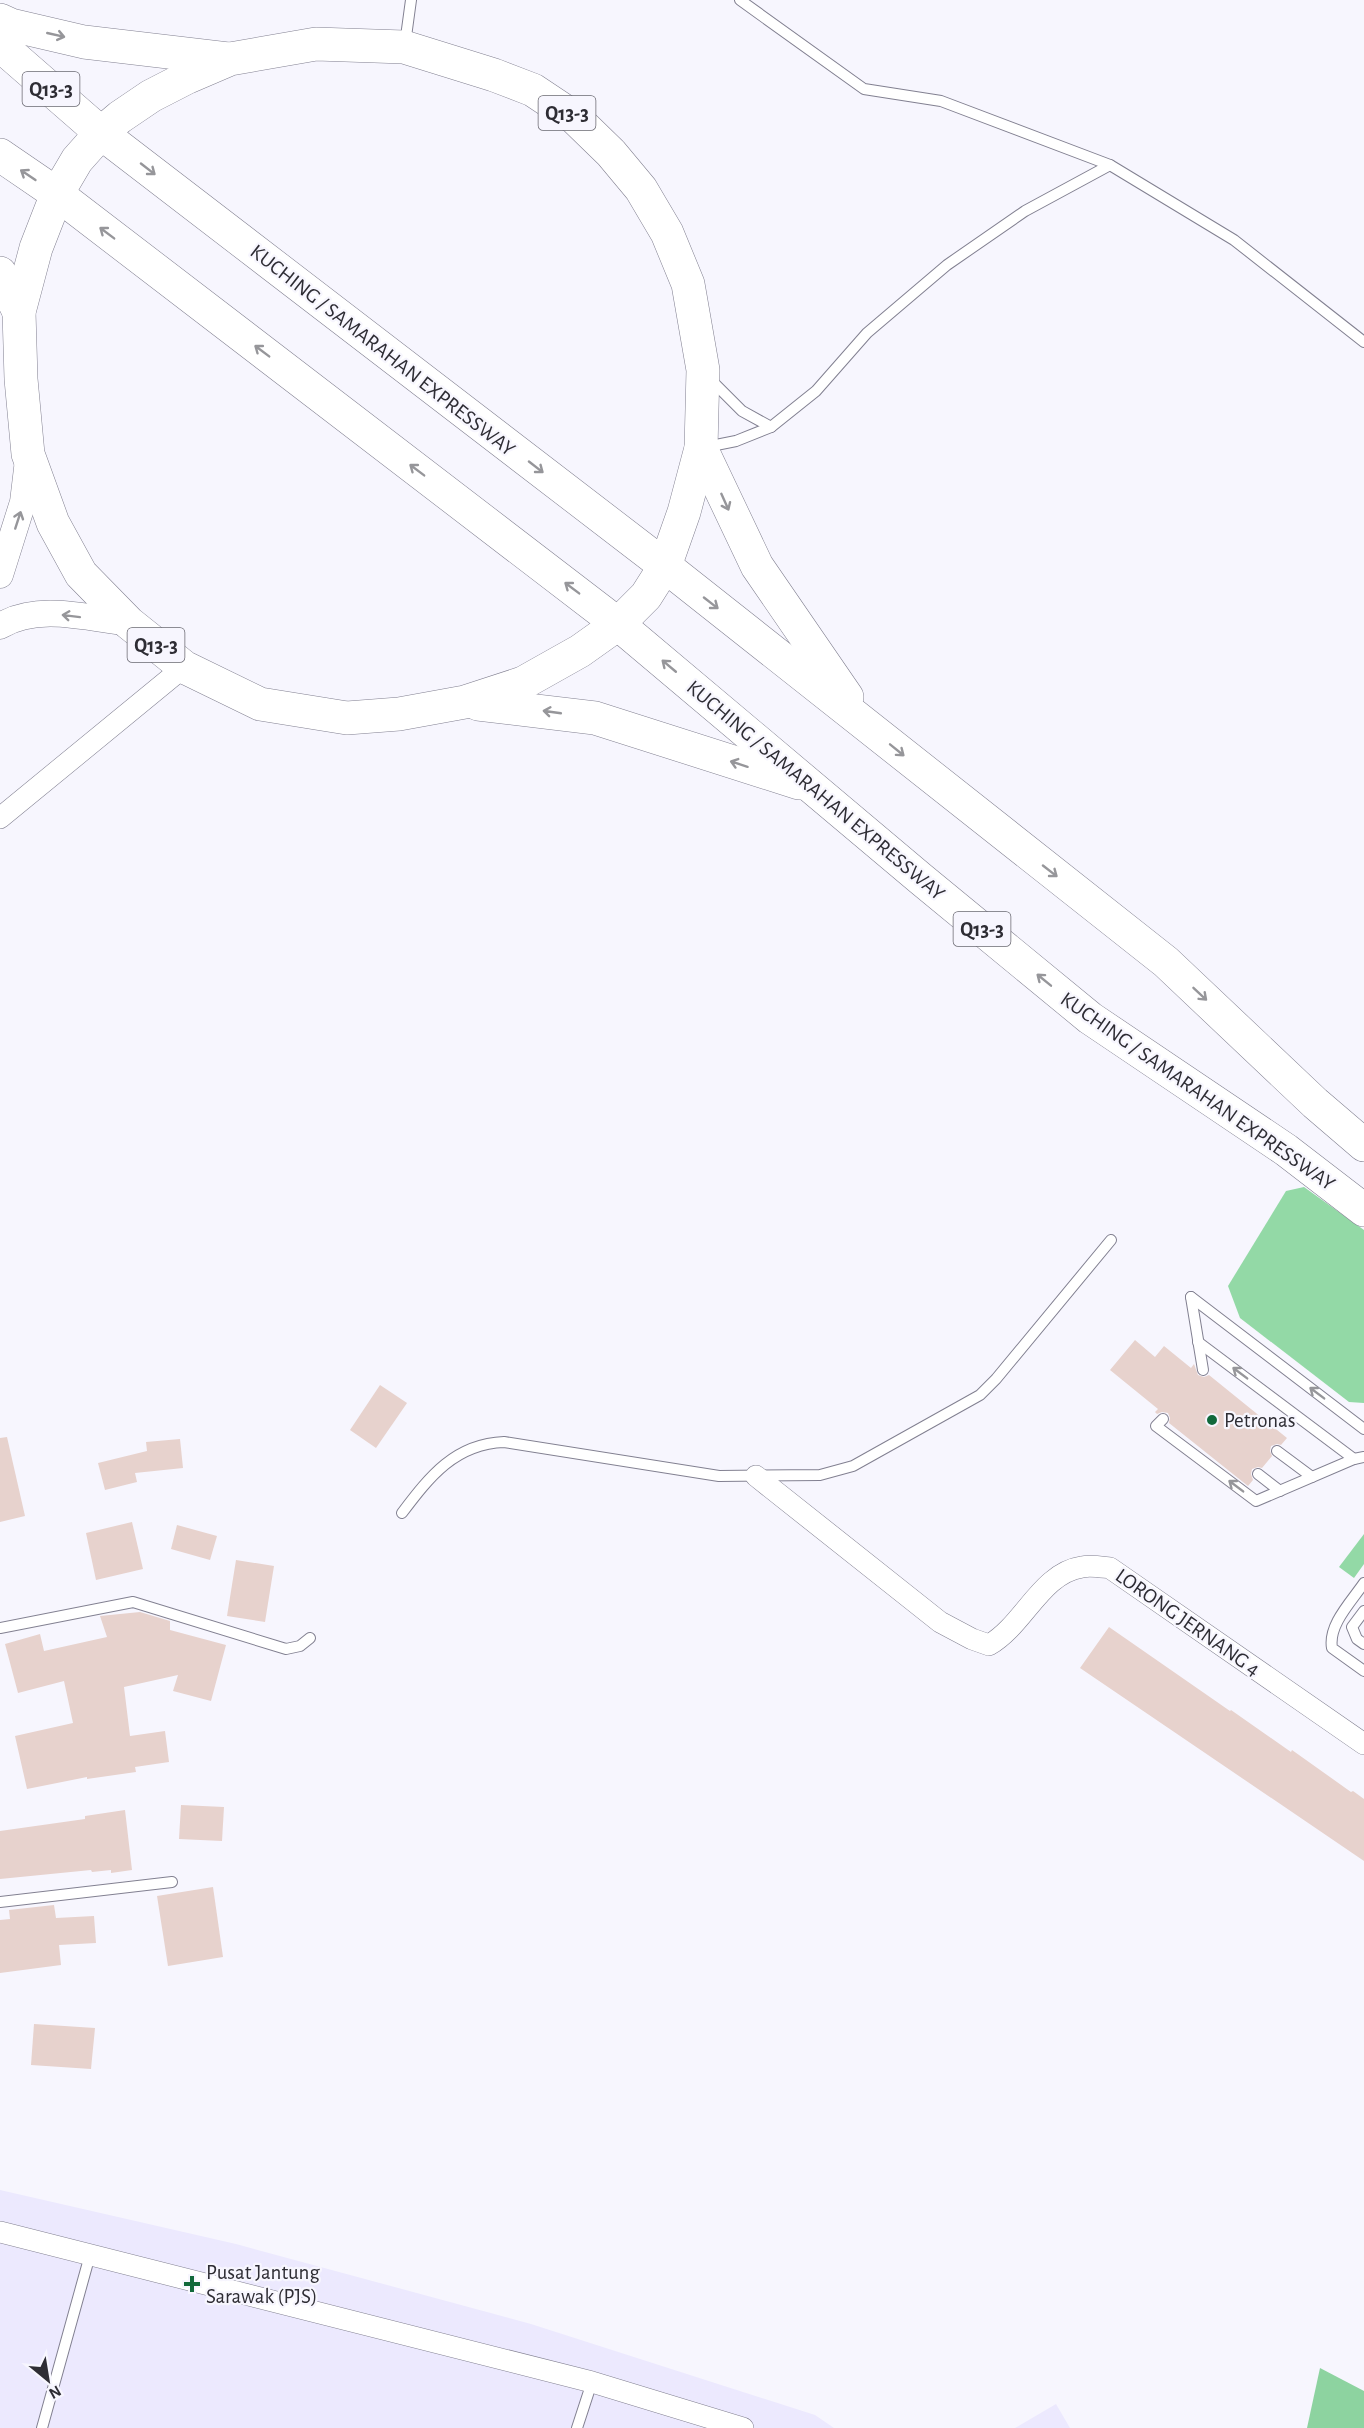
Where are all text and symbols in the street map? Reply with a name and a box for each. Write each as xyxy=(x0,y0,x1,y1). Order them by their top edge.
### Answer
one-way arrow xyxy=(47,30,66,42)
road number: Q13-3 xyxy=(22,72,80,106)
road number: Q13-3 xyxy=(538,96,596,130)
one-way arrow xyxy=(140,162,156,175)
one-way arrow xyxy=(21,169,37,181)
one-way arrow xyxy=(100,226,116,239)
street label: KUCHING / SAMARAHAN EXPRESSWAY xyxy=(246,241,519,460)
one-way arrow xyxy=(254,345,270,358)
one-way arrow xyxy=(527,460,543,473)
one-way arrow xyxy=(409,463,425,476)
one-way arrow xyxy=(720,492,731,510)
one-way arrow xyxy=(13,511,24,530)
one-way arrow xyxy=(564,582,580,595)
one-way arrow xyxy=(703,596,719,609)
one-way arrow xyxy=(61,610,81,621)
road number: Q13-3 xyxy=(128,628,184,662)
one-way arrow xyxy=(662,659,677,673)
street label: KUCHING / SAMARAHAN EXPRESSWAY xyxy=(683,676,949,904)
one-way arrow xyxy=(543,707,562,718)
one-way arrow xyxy=(889,743,905,756)
one-way arrow xyxy=(730,758,749,769)
one-way arrow xyxy=(1042,864,1058,877)
road number: Q13-3 xyxy=(954,912,1010,946)
one-way arrow xyxy=(1036,973,1052,986)
one-way arrow xyxy=(1193,987,1208,1001)
street label: KUCHING / SAMARAHAN EXPRESSWAY xyxy=(1057,988,1339,1195)
one-way arrow xyxy=(1232,1367,1248,1380)
one-way arrow xyxy=(1310,1387,1326,1400)
place label: Petronas xyxy=(1224,1410,1296,1431)
marker: Petronas xyxy=(1205,1413,1219,1427)
one-way arrow xyxy=(1228,1479,1244,1492)
street label: LORONG JERNANG 4 xyxy=(1112,1565,1264,1680)
place label: Pusat Jantung Sarawak (PJS) xyxy=(206,2262,320,2307)
marker: Pusat Jantung Sarawak (PJS) xyxy=(183,2275,201,2293)
north arrow xyxy=(18,2350,78,2410)
text: N xyxy=(46,2382,64,2402)

